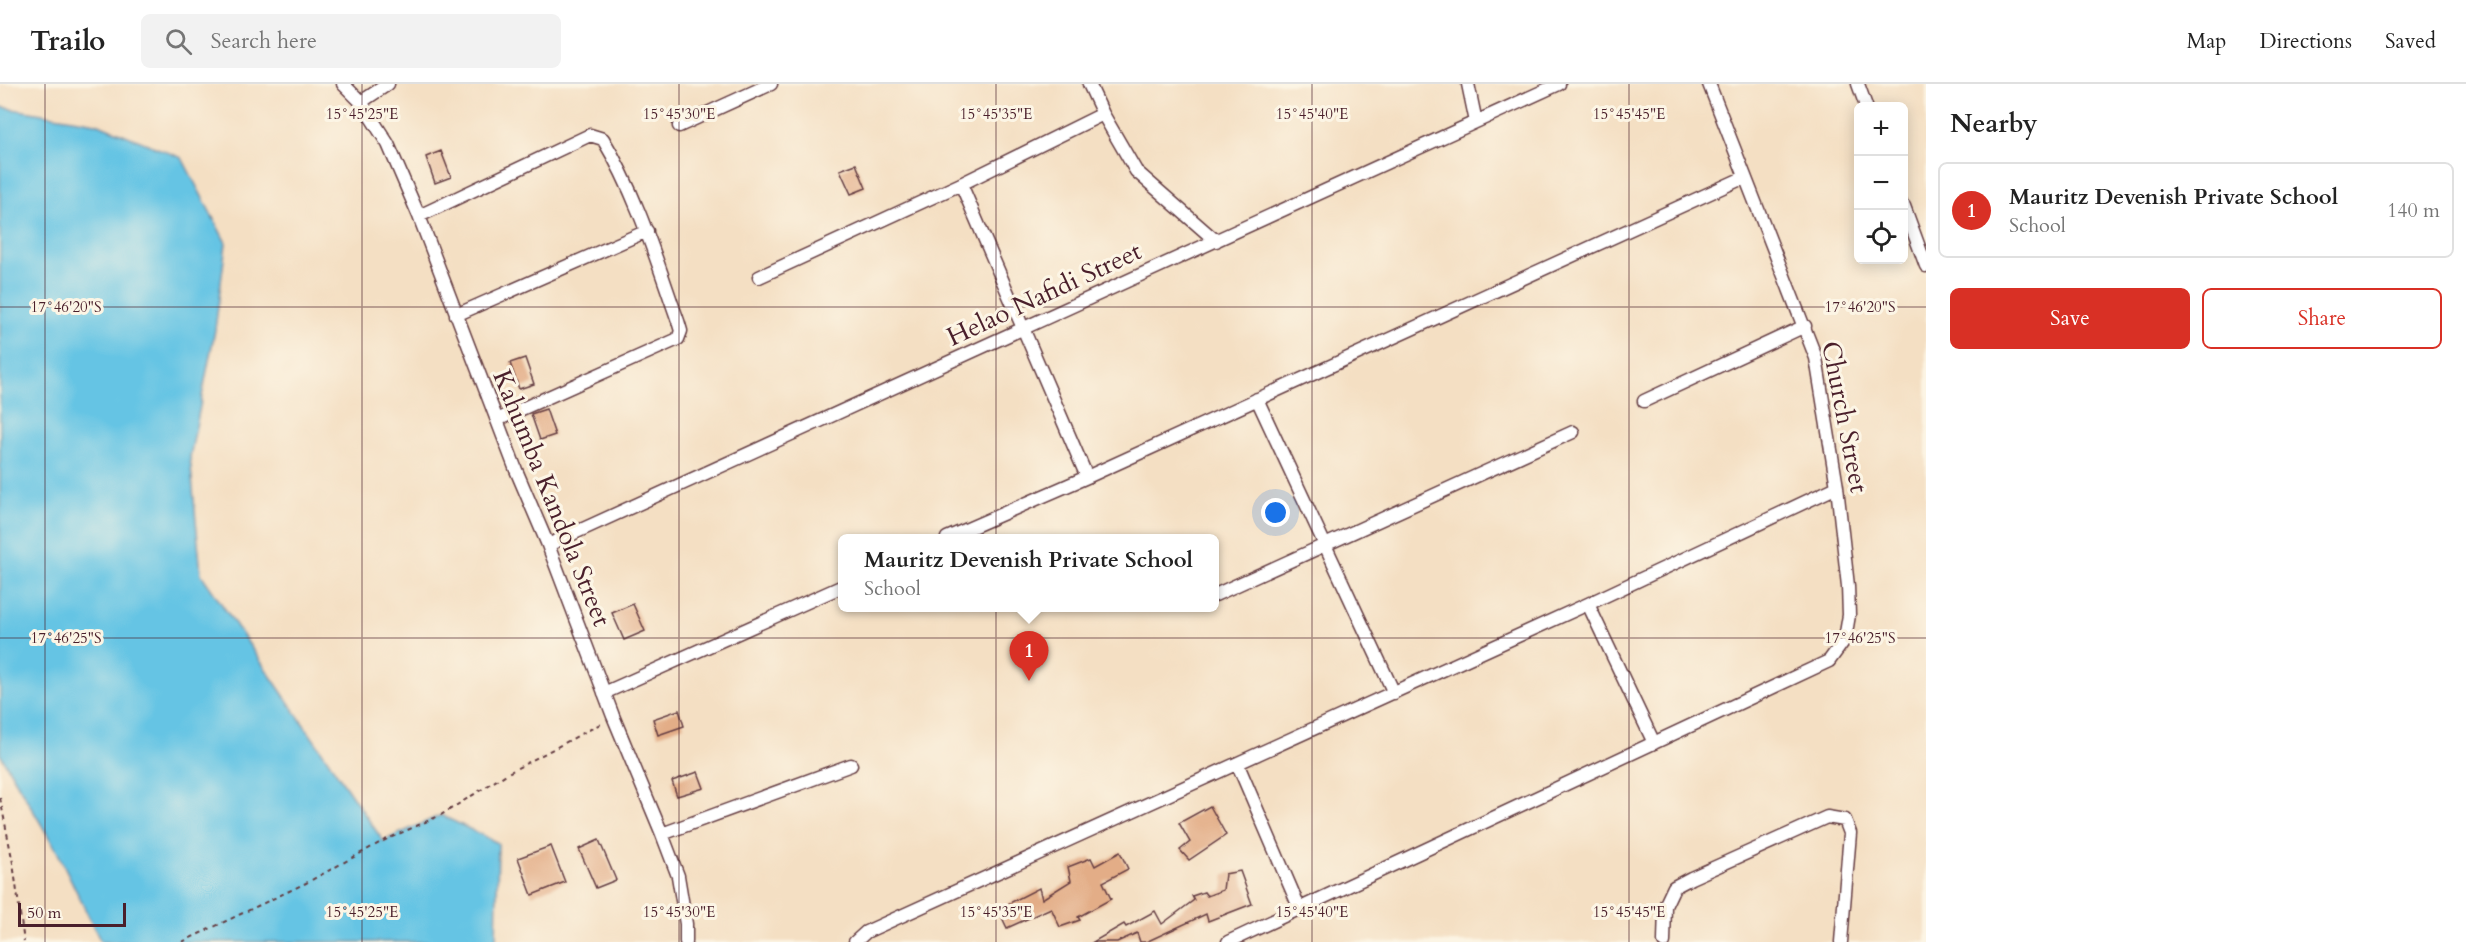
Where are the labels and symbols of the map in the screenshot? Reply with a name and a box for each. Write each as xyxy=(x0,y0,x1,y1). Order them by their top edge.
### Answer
text: 15°45'25"E xyxy=(326,104,398,124)
text: 15°45'30"E xyxy=(643,104,715,124)
text: 15°45'35"E xyxy=(960,104,1032,124)
text: 15°45'40"E xyxy=(1276,104,1348,124)
text: 15°45'45"E xyxy=(1593,104,1665,124)
street label: Helao Nafidi Street xyxy=(941,234,1147,354)
text: 17°46'20"S xyxy=(31,297,101,317)
text: 17°46'20"S xyxy=(1825,297,1895,317)
street label: Church Street xyxy=(1813,338,1877,496)
street label: Kahumba Kandola Street xyxy=(484,364,620,632)
your location xyxy=(1261,498,1290,527)
text: 17°46'25"S xyxy=(31,628,101,648)
text: 17°46'25"S xyxy=(1825,628,1895,648)
pin: 1 xyxy=(1010,632,1048,681)
scale bar xyxy=(18,900,126,928)
text: 15°45'25"E xyxy=(326,902,398,922)
text: 15°45'30"E xyxy=(643,902,715,922)
text: 15°45'35"E xyxy=(960,902,1032,922)
text: 15°45'40"E xyxy=(1276,902,1348,922)
text: 15°45'45"E xyxy=(1593,902,1665,922)

